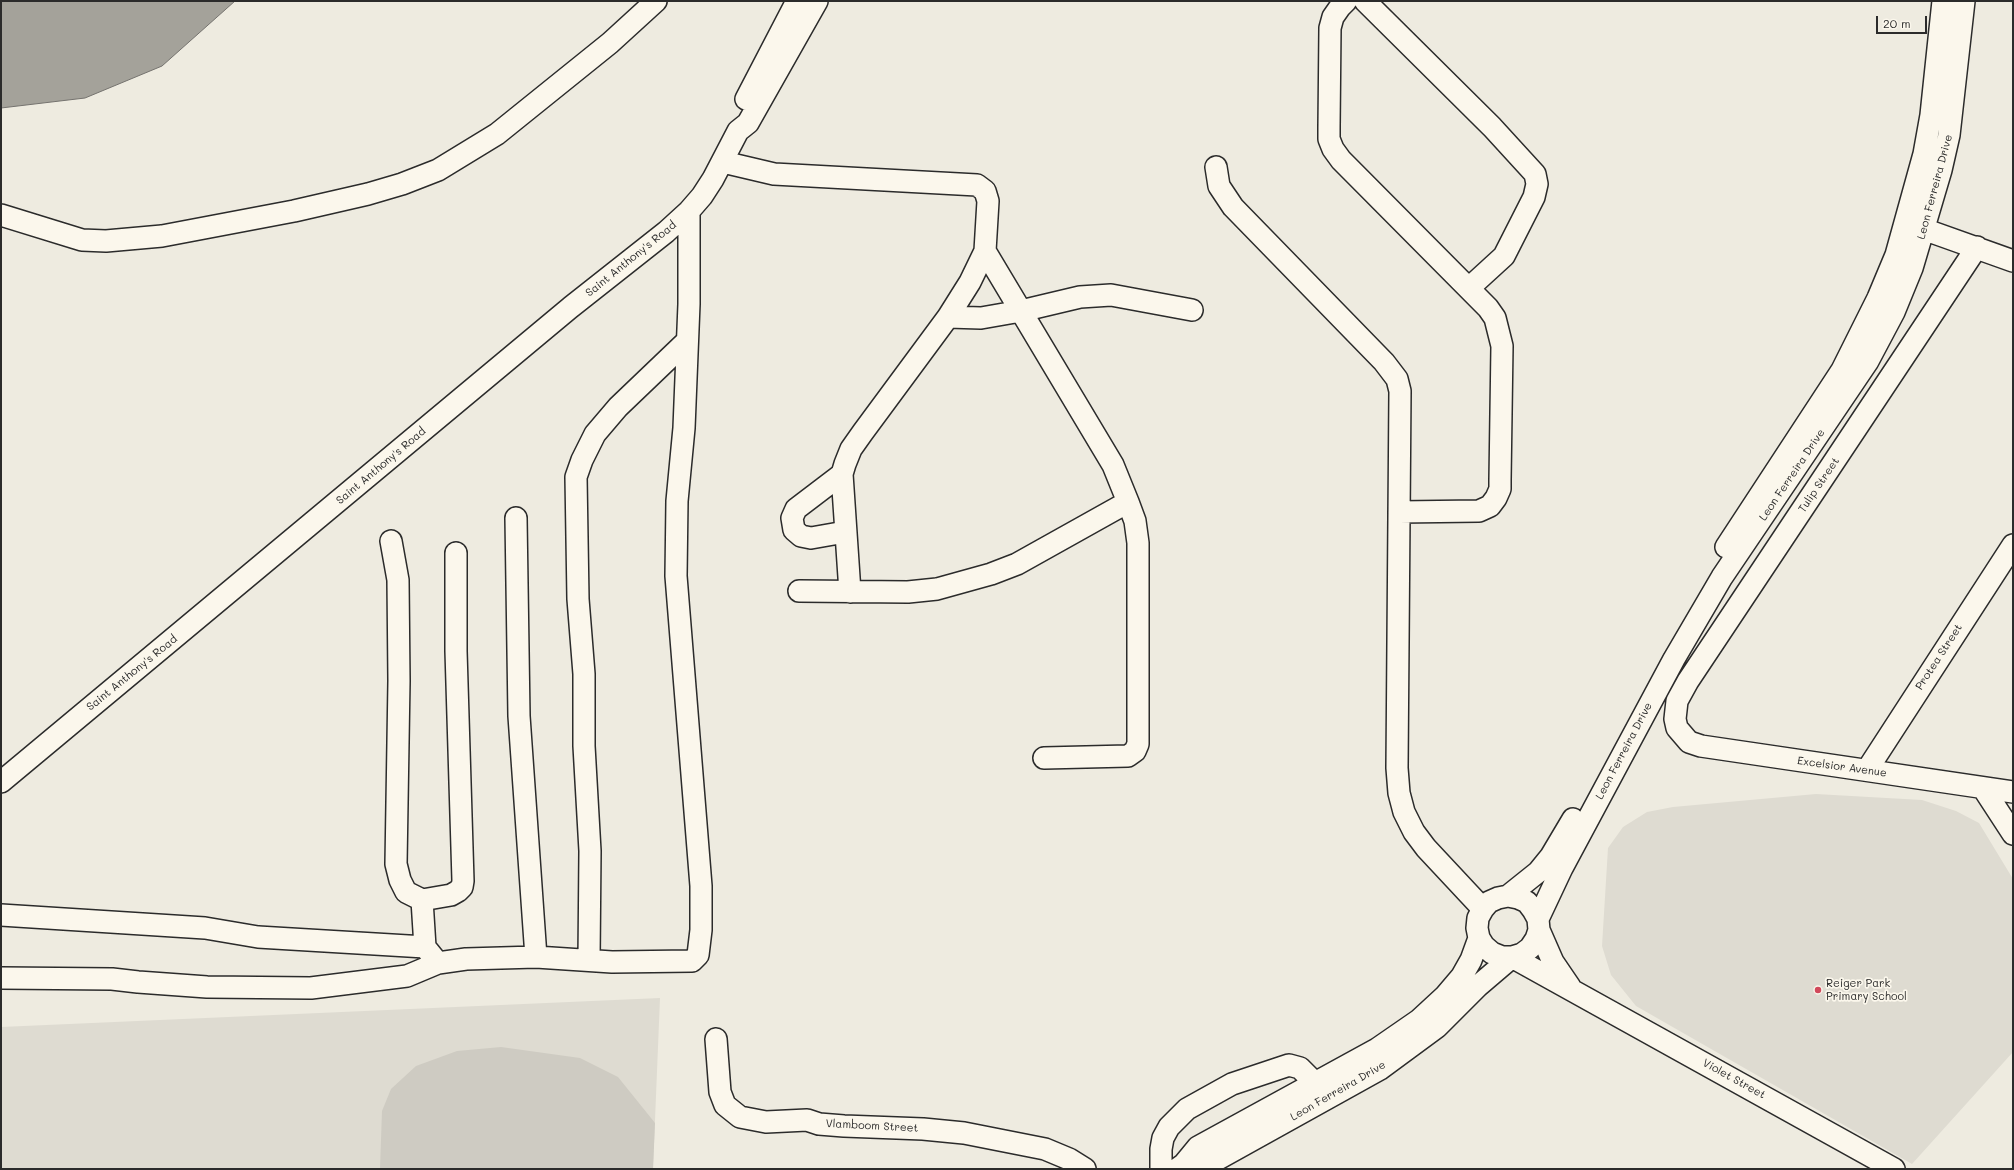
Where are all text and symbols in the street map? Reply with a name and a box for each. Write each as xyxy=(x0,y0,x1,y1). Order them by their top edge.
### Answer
scale bar xyxy=(1878,8,1929,34)
text: 20 m xyxy=(1883,15,1911,31)
street label: Leon Ferreira Drive xyxy=(1915,133,1955,241)
street label: Saint Anthony's Road xyxy=(583,218,679,300)
street label: Saint Anthony's Road xyxy=(334,425,428,507)
street label: Leon Ferreira Drive xyxy=(1756,427,1828,523)
street label: Tulip Street xyxy=(1796,455,1842,515)
street label: Protea Street xyxy=(1913,622,1965,692)
street label: Saint Anthony's Road xyxy=(84,632,180,714)
street label: Leon Ferreira Drive xyxy=(1593,700,1655,802)
street label: Excelsior Avenue xyxy=(1796,754,1888,780)
place label: Reiger Park Primary School xyxy=(1826,977,1907,1003)
marker: Reiger Park Primary School xyxy=(1813,985,1823,995)
street label: Violet Street xyxy=(1700,1056,1768,1102)
street label: Leon Ferreira Drive xyxy=(1288,1058,1388,1124)
street label: Vlamboom Street xyxy=(825,1117,919,1135)

